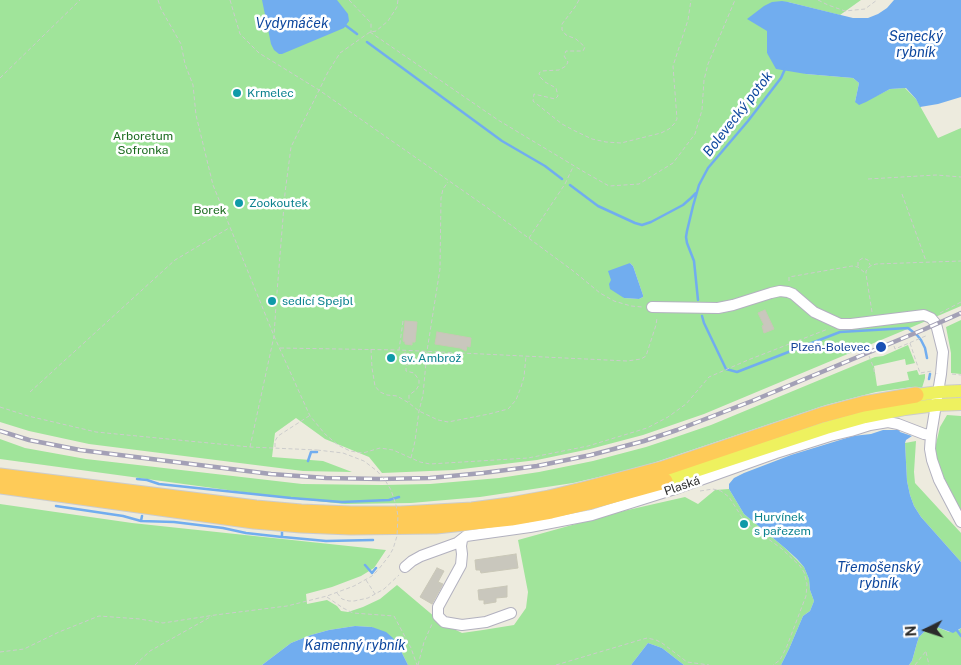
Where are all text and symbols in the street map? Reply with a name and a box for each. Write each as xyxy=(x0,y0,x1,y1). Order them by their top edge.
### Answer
water label: Vydymáček xyxy=(256,16,328,32)
water label: Senecký rybník xyxy=(889,29,943,62)
water label: Bolevecký potok xyxy=(700,68,776,160)
place label: Krmelec xyxy=(247,86,294,100)
marker: Krmelec xyxy=(231,87,243,99)
park label: Arboretum Sofronka xyxy=(113,129,173,157)
place label: Zookoutek xyxy=(249,196,308,210)
marker: Zookoutek xyxy=(233,197,245,209)
park label: Borek xyxy=(193,203,227,217)
place label: sedící Spejbl xyxy=(282,294,353,308)
marker: sedící Spejbl xyxy=(266,295,278,307)
place label: Plzeň-Bolevec xyxy=(791,340,870,354)
marker: Plzeň-Bolevec xyxy=(874,340,888,354)
place label: sv. Ambrož xyxy=(401,351,461,365)
marker: sv. Ambrož xyxy=(385,352,397,364)
street label: Plaská xyxy=(662,473,702,499)
place label: Hurvínek s pařezem xyxy=(754,510,811,538)
marker: Hurvínek s pařezem xyxy=(738,518,750,530)
water label: Třemošenský rybník xyxy=(837,560,921,592)
north arrow xyxy=(901,605,951,655)
text: N xyxy=(903,625,919,637)
water label: Kamenný rybník xyxy=(304,638,406,654)

